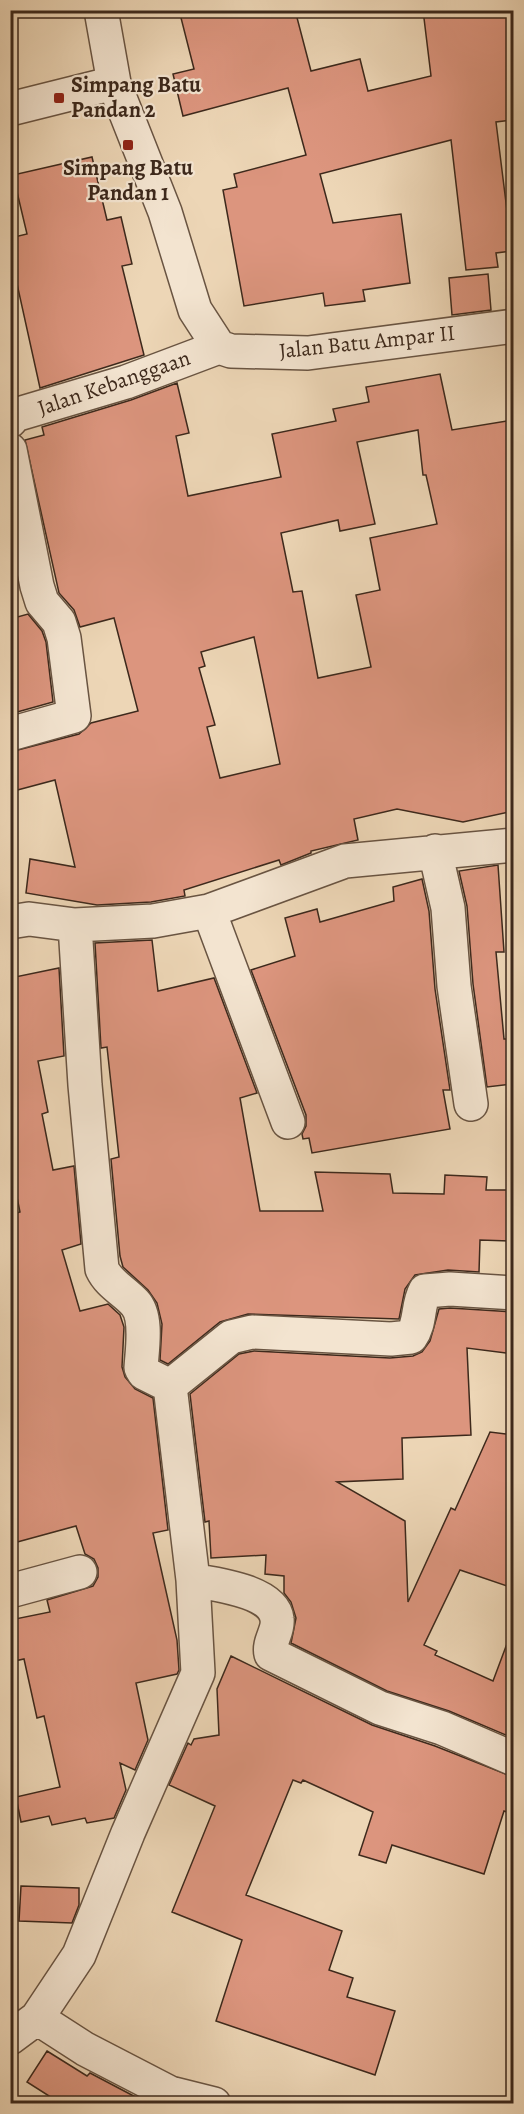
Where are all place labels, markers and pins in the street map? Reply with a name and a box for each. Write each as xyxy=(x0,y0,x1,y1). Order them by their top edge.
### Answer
place label: Simpang Batu Pandan 2 xyxy=(71,70,202,125)
marker: Simpang Batu Pandan 2 xyxy=(52,91,66,105)
marker: Simpang Batu Pandan 1 xyxy=(121,138,135,152)
place label: Simpang Batu Pandan 1 xyxy=(63,153,194,208)

